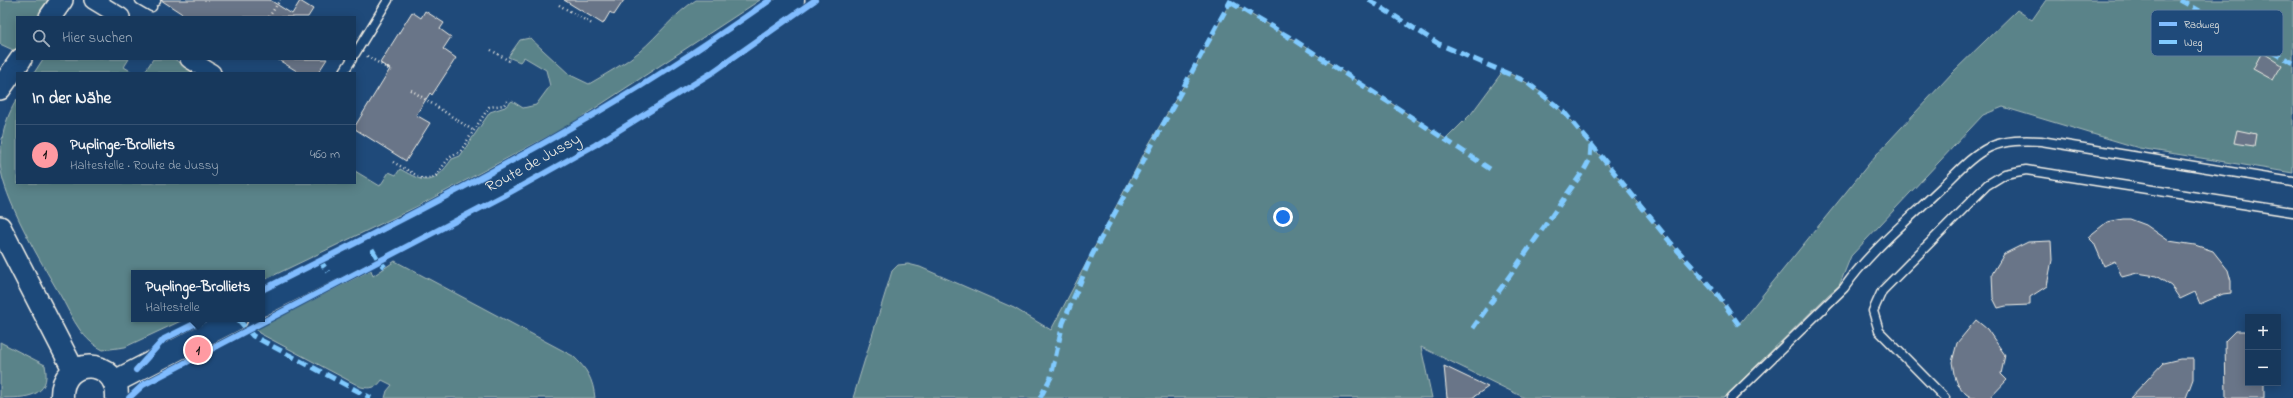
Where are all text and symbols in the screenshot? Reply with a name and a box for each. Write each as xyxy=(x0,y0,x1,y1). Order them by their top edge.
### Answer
legend xyxy=(2151,10,2283,56)
search box xyxy=(16,16,356,60)
text: Radweg xyxy=(2184,17,2219,34)
icon: search xyxy=(30,27,52,49)
text: Hier suchen xyxy=(62,27,133,49)
text: Weg xyxy=(2184,35,2202,52)
text: In der Nähe xyxy=(32,86,111,111)
street label: Route de Jussy xyxy=(481,127,585,199)
text: Puplinge-Brolliets xyxy=(70,134,175,156)
text: 1 xyxy=(43,145,47,164)
text: 460 m xyxy=(310,145,340,164)
text: Haltestelle · Route de Jussy xyxy=(70,156,219,175)
your location xyxy=(1273,207,1293,227)
popup xyxy=(131,270,265,322)
text: Puplinge-Brolliets xyxy=(146,276,250,298)
text: Haltestelle xyxy=(146,298,199,317)
map controls xyxy=(2245,314,2281,386)
button: + xyxy=(2245,314,2281,350)
pin: 1 xyxy=(185,335,211,365)
button: − xyxy=(2245,350,2281,386)

